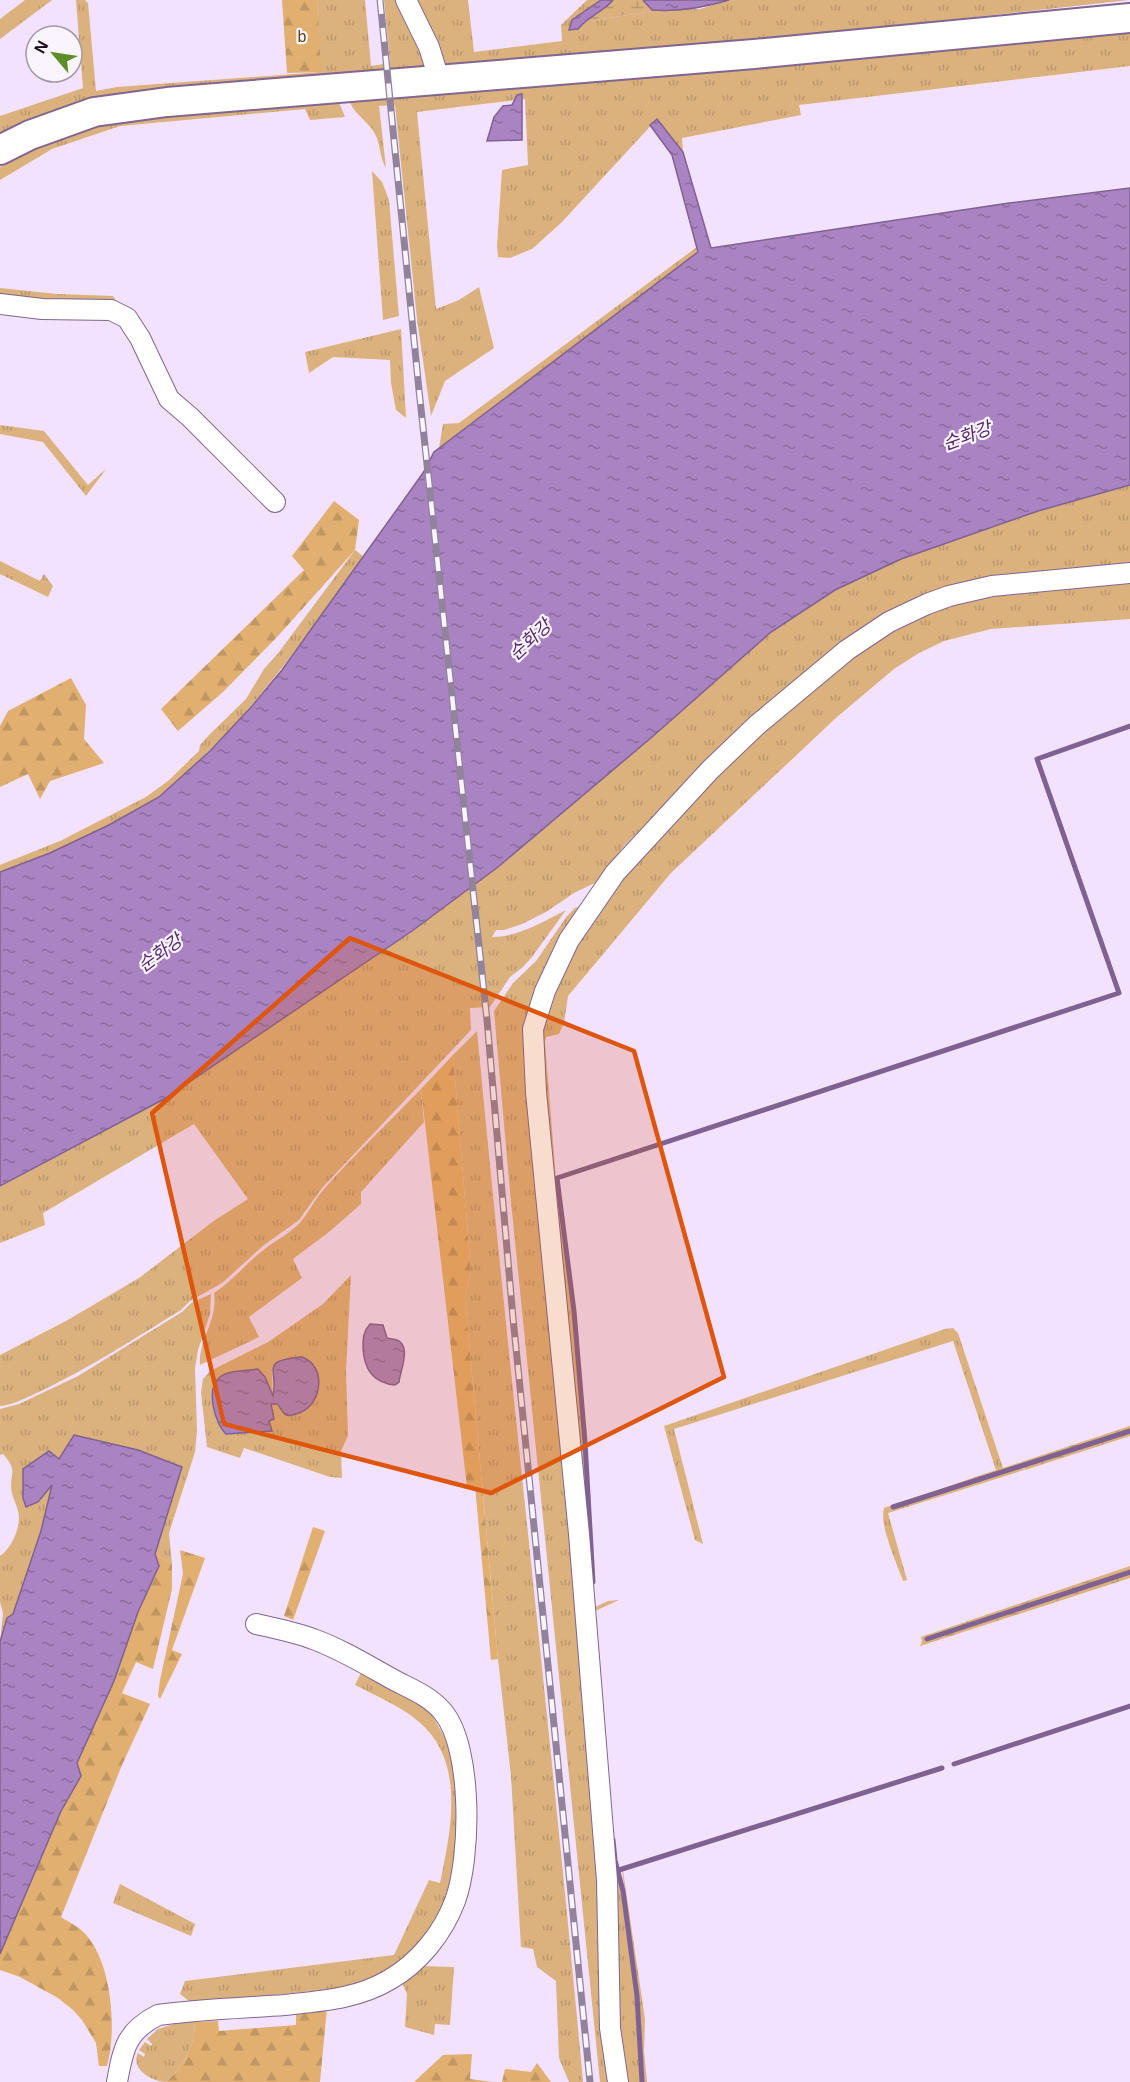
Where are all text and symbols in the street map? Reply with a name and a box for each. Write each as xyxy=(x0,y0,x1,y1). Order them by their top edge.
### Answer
north arrow xyxy=(24,24,84,84)
park label: b xyxy=(298,28,307,45)
text: N xyxy=(31,38,52,56)
water label: 순화강 xyxy=(940,417,996,454)
water label: 순화강 xyxy=(505,614,557,664)
water label: 순화강 xyxy=(134,929,188,976)

